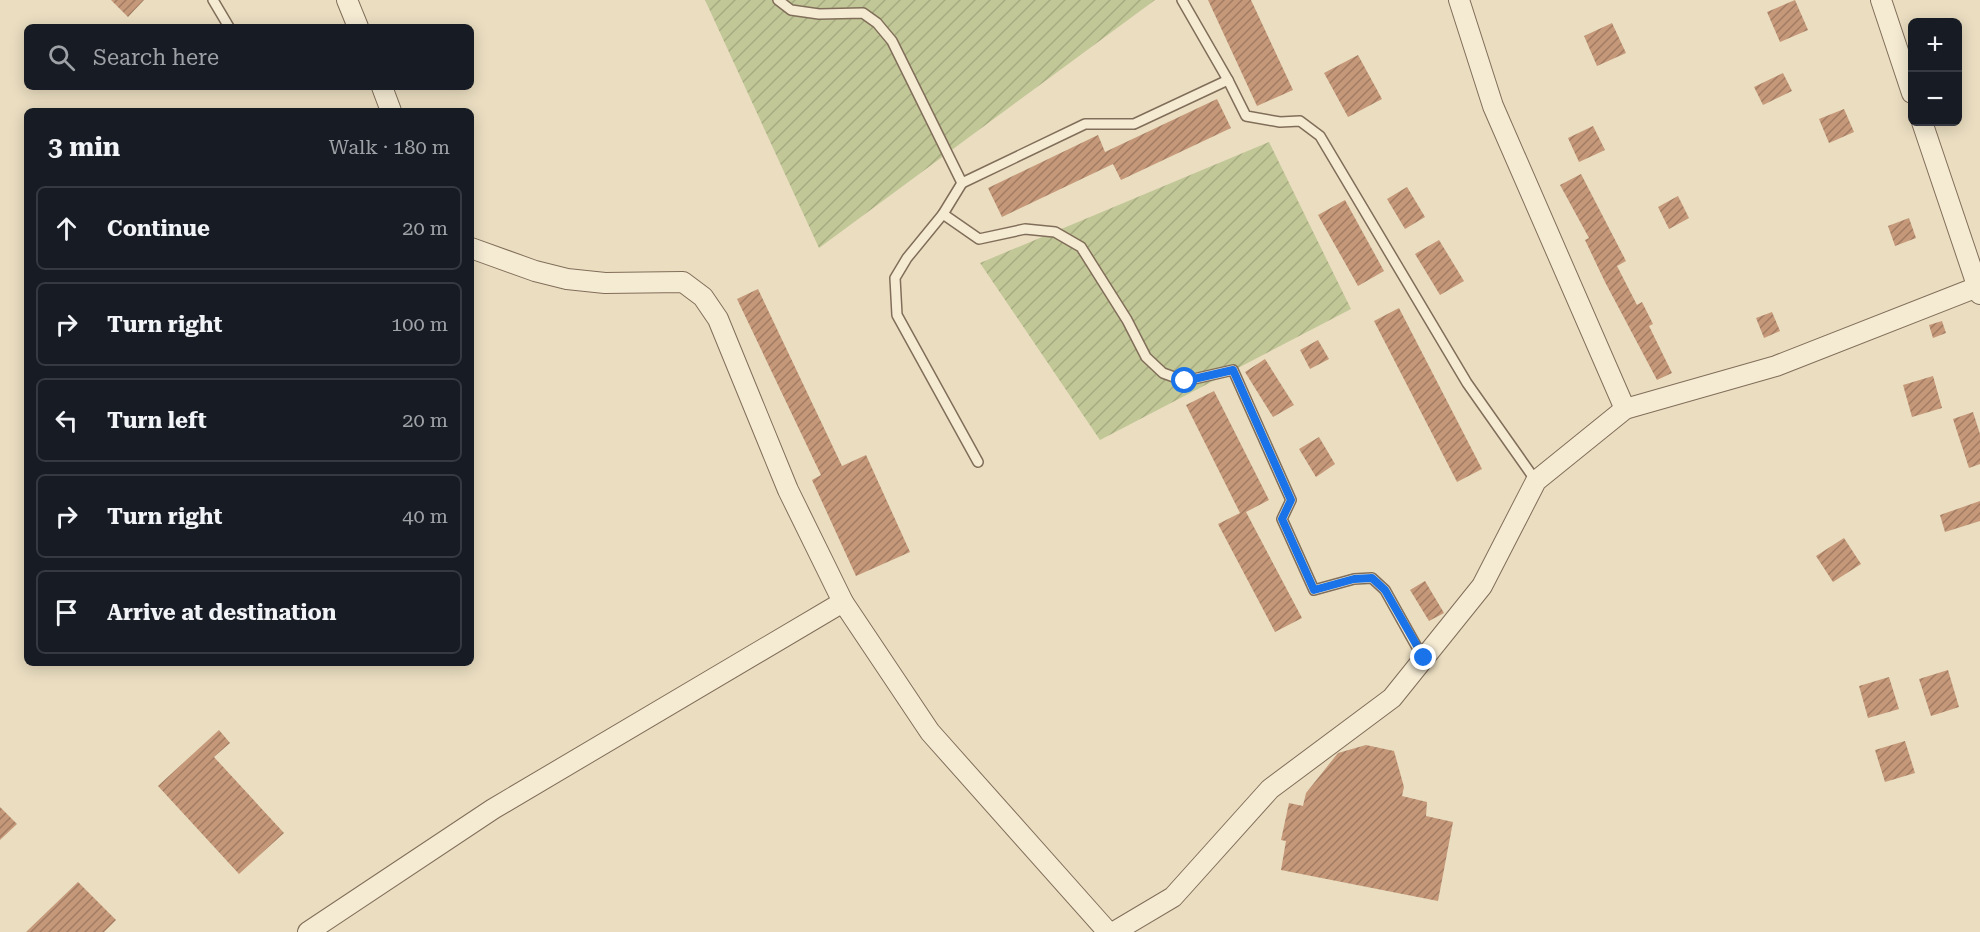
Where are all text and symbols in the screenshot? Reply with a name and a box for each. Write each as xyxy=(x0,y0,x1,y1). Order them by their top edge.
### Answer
map controls xyxy=(1908,18,1962,126)
button: + xyxy=(1908,18,1962,72)
search box xyxy=(24,24,474,90)
icon: search xyxy=(45,41,78,74)
text: Search here xyxy=(93,45,219,70)
button: − xyxy=(1908,72,1962,126)
text: 3 min xyxy=(48,132,120,162)
text: Walk · 180 m xyxy=(329,135,450,159)
icon: ahead xyxy=(50,212,83,245)
text: Continue xyxy=(107,216,210,241)
text: 20 m xyxy=(402,216,448,240)
icon: right xyxy=(50,308,83,341)
text: Turn right xyxy=(107,312,222,337)
text: 100 m xyxy=(391,312,448,336)
route start xyxy=(1171,367,1197,393)
icon: left xyxy=(50,404,83,437)
text: Turn left xyxy=(107,408,207,433)
text: 20 m xyxy=(402,408,448,432)
icon: right xyxy=(50,500,83,533)
text: Turn right xyxy=(107,504,222,529)
text: 40 m xyxy=(402,504,448,528)
icon: arrive xyxy=(50,596,83,629)
text: Arrive at destination xyxy=(107,600,336,625)
route end xyxy=(1410,644,1436,670)

